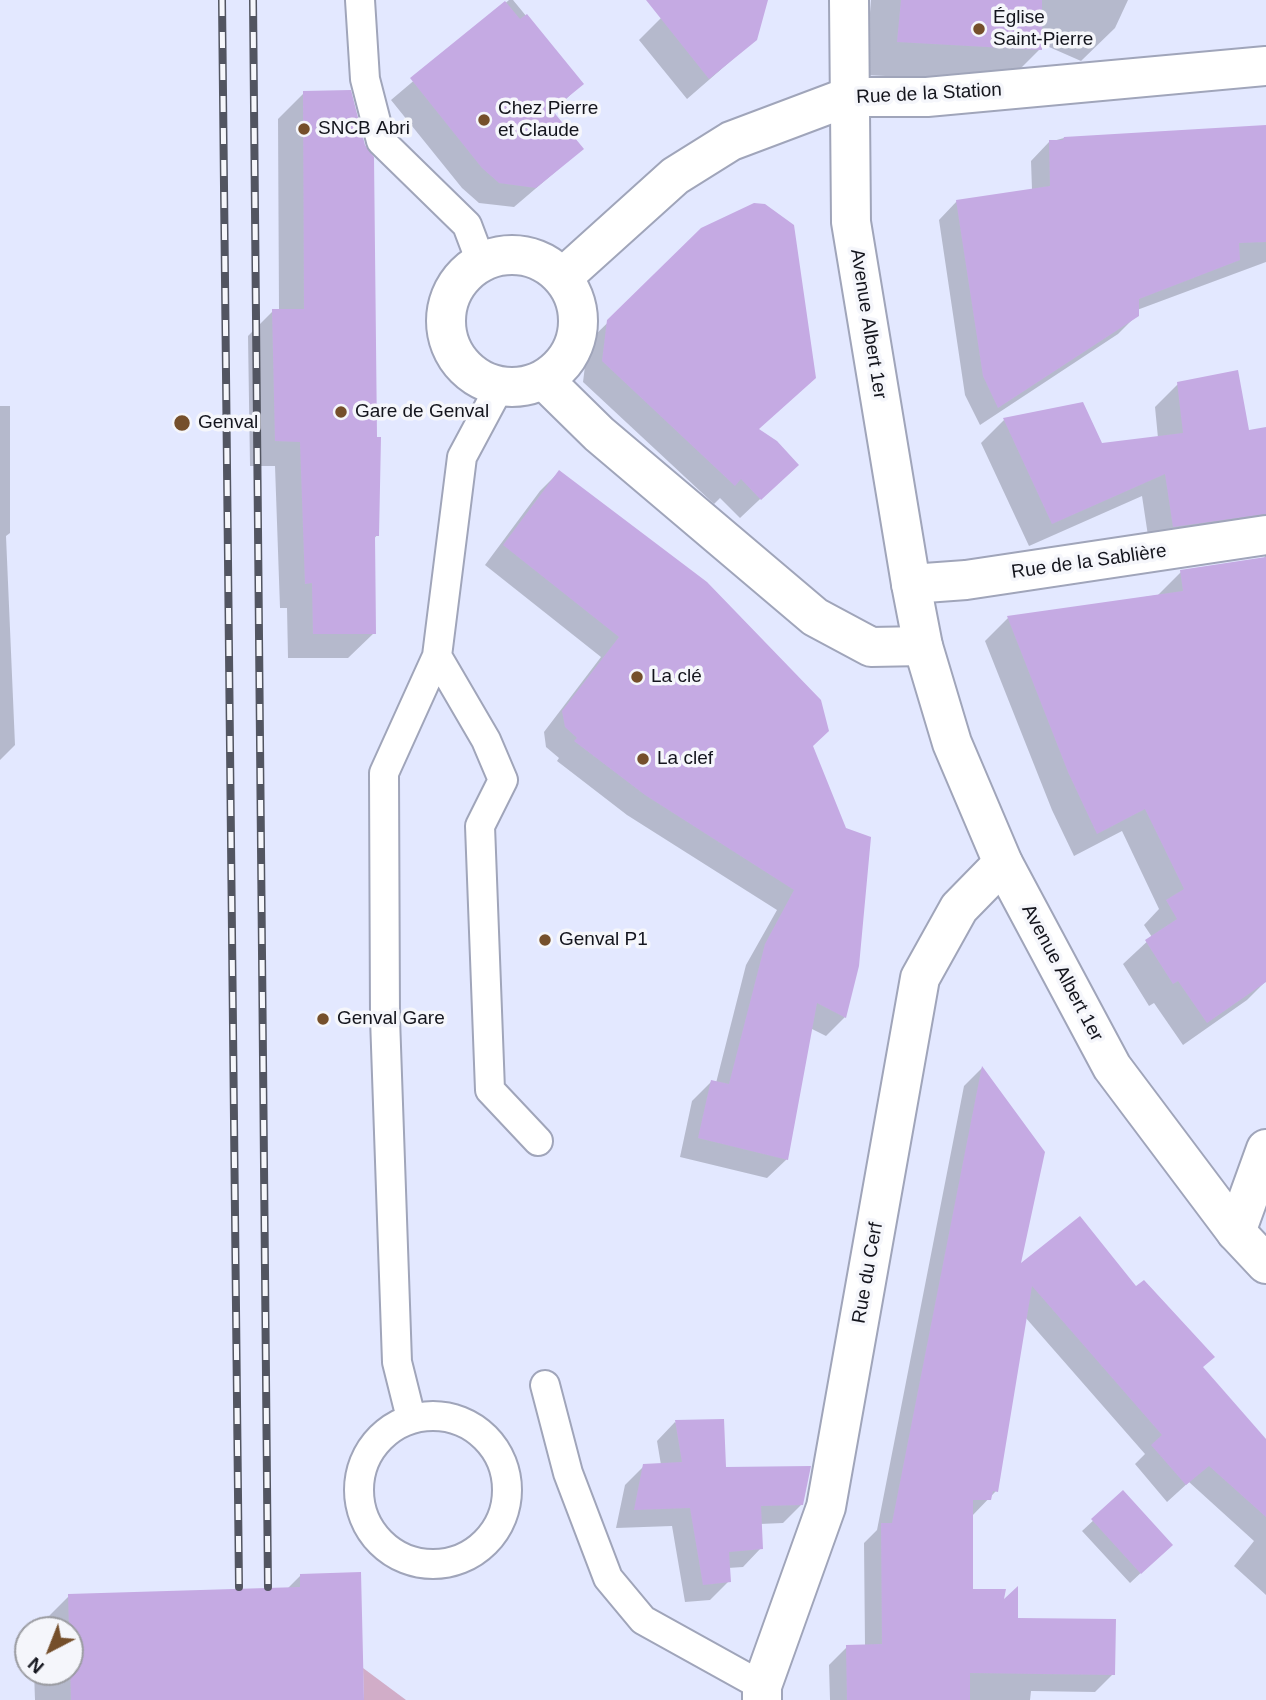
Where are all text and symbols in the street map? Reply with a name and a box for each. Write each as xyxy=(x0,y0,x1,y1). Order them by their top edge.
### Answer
place label: Église Saint-Pierre xyxy=(993,7,1093,51)
marker: Église Saint-Pierre xyxy=(971,21,987,37)
street label: Rue de la Station xyxy=(856,79,1002,109)
place label: Chez Pierre et Claude xyxy=(498,98,598,142)
marker: Chez Pierre et Claude xyxy=(476,112,492,128)
place label: SNCB Abri xyxy=(318,118,410,140)
marker: SNCB Abri xyxy=(296,121,312,137)
street label: Avenue Albert 1er xyxy=(845,247,891,401)
place label: Gare de Genval xyxy=(355,401,489,423)
marker: Gare de Genval xyxy=(333,404,349,420)
place label: Genval xyxy=(198,412,258,434)
marker: Genval xyxy=(172,413,192,433)
street label: Rue de la Sablière xyxy=(1010,540,1168,584)
place label: La clé xyxy=(651,666,702,688)
marker: La clé xyxy=(629,669,645,685)
place label: La clef xyxy=(657,748,713,770)
marker: La clef xyxy=(635,751,651,767)
street label: Avenue Albert 1er xyxy=(1016,901,1108,1045)
place label: Genval P1 xyxy=(559,929,648,951)
marker: Genval P1 xyxy=(537,932,553,948)
place label: Genval Gare xyxy=(337,1008,445,1030)
marker: Genval Gare xyxy=(315,1011,331,1027)
street label: Rue du Cerf xyxy=(848,1221,888,1325)
north arrow xyxy=(14,1616,84,1686)
text: N xyxy=(24,1653,48,1678)

